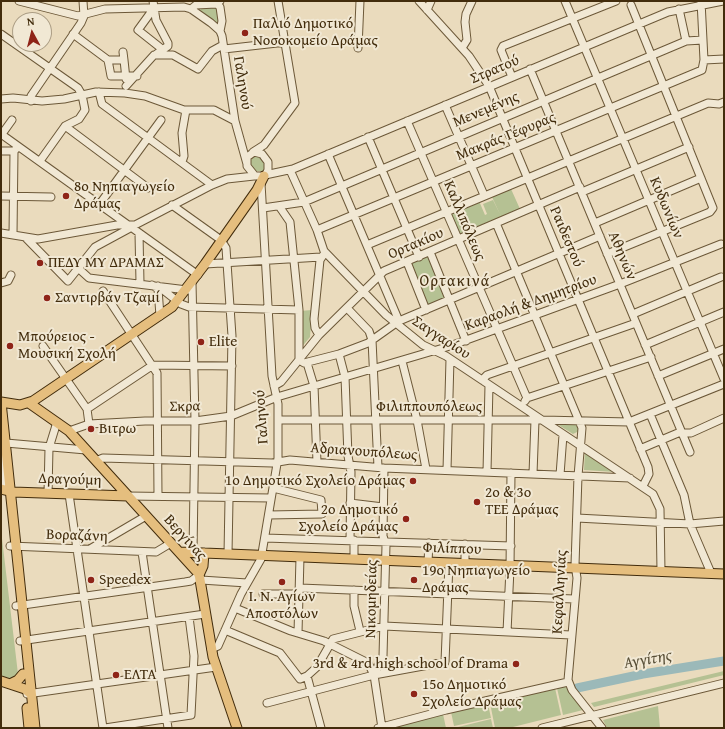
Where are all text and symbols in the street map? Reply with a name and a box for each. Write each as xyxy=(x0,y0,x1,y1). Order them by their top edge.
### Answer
north arrow xyxy=(12,12,52,52)
text: N xyxy=(26,13,35,29)
place label: Παλιό Δημοτικό Νοσοκομείο Δράμας xyxy=(253,15,378,50)
marker: Παλιό Δημοτικό Νοσοκομείο Δράμας xyxy=(240,28,250,38)
street label: Στρατού xyxy=(468,52,522,88)
street label: Γαληνού xyxy=(229,55,255,111)
street label: Μενεμένης xyxy=(450,88,522,132)
street label: Μακράς Γέφυρας xyxy=(454,109,558,165)
street label: Κυδωνίων xyxy=(645,175,687,241)
place label: 8ο Νηπιαγωγείο Δράμας xyxy=(74,178,175,213)
street label: Καλλιπόλεως xyxy=(439,178,489,264)
marker: 8ο Νηπιαγωγείο Δράμας xyxy=(61,191,71,201)
street label: Ραιδεστού xyxy=(545,204,587,270)
street label: Ορτακίου xyxy=(385,224,447,264)
street label: Αθηνών xyxy=(604,229,640,283)
place label: ΠΕΔΥ ΜΥ ΔΡΑΜΑΣ xyxy=(48,254,164,272)
marker: ΠΕΔΥ ΜΥ ΔΡΑΜΑΣ xyxy=(35,258,45,268)
street label: Καραολή & Δημητρίου xyxy=(463,271,599,335)
district label: Ορτακινά xyxy=(420,272,490,292)
place label: Σαντιρβάν Τζαμί xyxy=(55,289,160,307)
marker: Σαντιρβάν Τζαμί xyxy=(42,293,52,303)
street label: Σαγγαρίου xyxy=(408,312,474,364)
place label: Μπούρειος - Μουσική Σχολή xyxy=(18,328,116,363)
place label: Elite xyxy=(209,333,237,351)
marker: Elite xyxy=(196,337,206,347)
marker: Μπούρειος - Μουσική Σχολή xyxy=(5,341,15,351)
street label: Γαληνού xyxy=(251,389,273,445)
street label: Σκρα xyxy=(169,398,201,416)
street label: Φιλιππουπόλεως xyxy=(376,398,482,416)
place label: Βιτρω xyxy=(99,420,136,438)
marker: Βιτρω xyxy=(86,424,96,434)
street label: Αδριανουπόλεως xyxy=(310,439,418,465)
street label: Δραγούμη xyxy=(38,470,102,490)
place label: 1ο Δημοτικό Σχολείο Δράμας xyxy=(225,472,405,490)
marker: 1ο Δημοτικό Σχολείο Δράμας xyxy=(408,476,418,486)
place label: 2ο & 3ο ΤΕΕ Δράμας xyxy=(485,484,559,519)
marker: 2ο & 3ο ΤΕΕ Δράμας xyxy=(472,497,482,507)
place label: 2ο Δημοτικό Σχολείο Δράμας xyxy=(298,501,398,536)
street label: Βεργίνας xyxy=(160,511,210,565)
marker: 2ο Δημοτικό Σχολείο Δράμας xyxy=(401,514,411,524)
street label: Βοραζάνη xyxy=(46,526,108,546)
street label: Φιλίππου xyxy=(422,539,482,559)
street label: Κεφαλληνίας xyxy=(549,550,571,634)
street label: Νικομηδείας xyxy=(362,559,382,639)
place label: 19ο Νηπιαγωγείο Δράμας xyxy=(422,562,530,597)
place label: Speedex xyxy=(99,571,151,589)
marker: Speedex xyxy=(86,575,96,585)
marker: 19ο Νηπιαγωγείο Δράμας xyxy=(409,575,419,585)
marker: Ι. Ν. Αγίων Αποστόλων xyxy=(277,577,287,587)
place label: Ι. Ν. Αγίων Αποστόλων xyxy=(246,588,318,623)
water label: Αγγίτης xyxy=(622,646,674,674)
place label: 3rd & 4rd high school of Drama xyxy=(313,655,508,673)
marker: 3rd & 4rd high school of Drama xyxy=(511,659,521,669)
place label: ΕΛΤΑ xyxy=(124,666,156,684)
marker: ΕΛΤΑ xyxy=(111,670,121,680)
place label: 15ο Δημοτικό Σχολείο Δράμας xyxy=(422,676,522,711)
marker: 15ο Δημοτικό Σχολείο Δράμας xyxy=(409,689,419,699)

